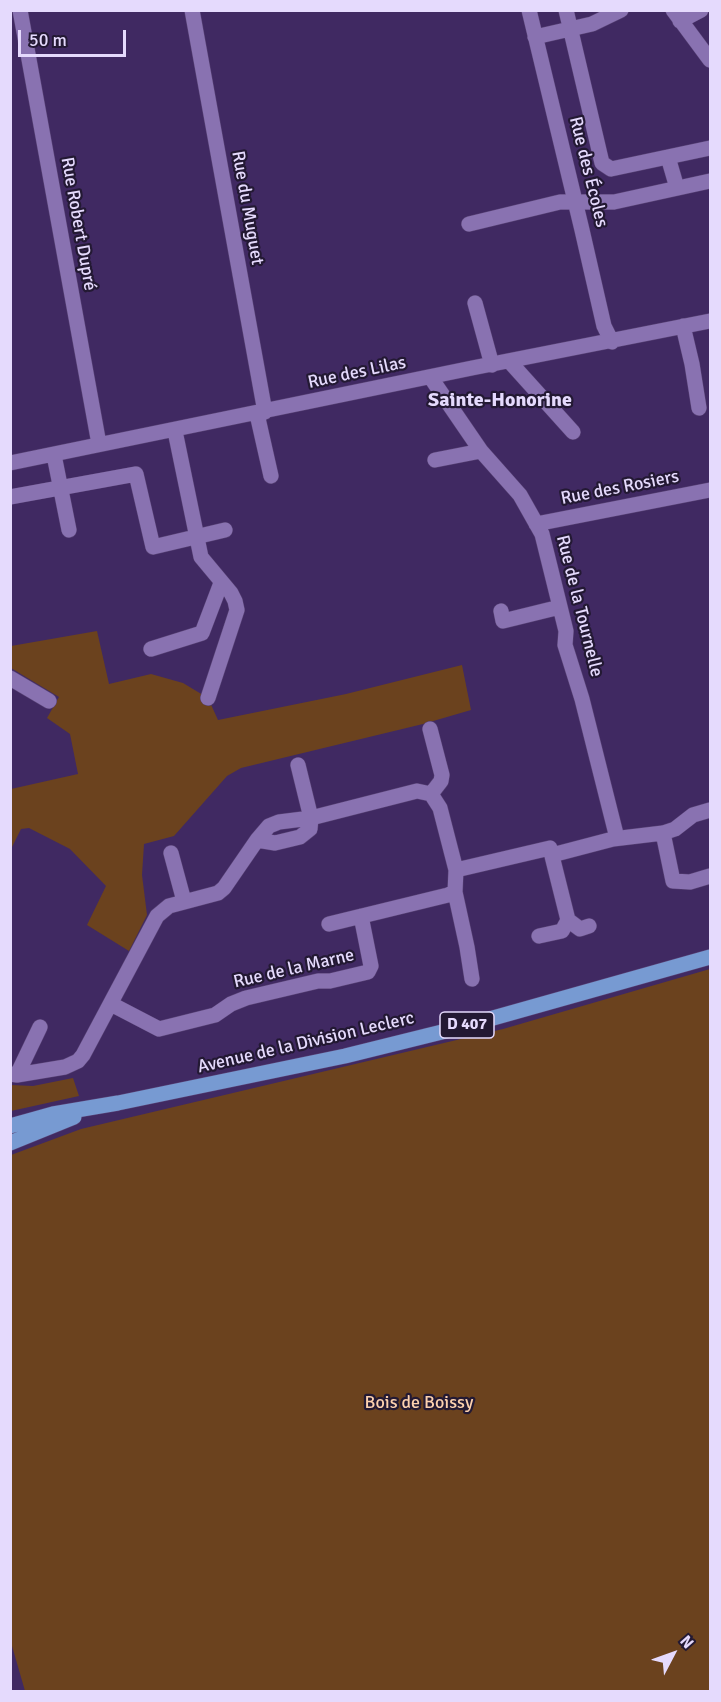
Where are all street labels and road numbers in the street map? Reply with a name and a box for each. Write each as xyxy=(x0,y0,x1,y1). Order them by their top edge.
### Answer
street label: Rue des Écoles xyxy=(564,114,612,230)
street label: Rue du Muguet xyxy=(226,149,268,267)
street label: Rue Robert Dupré xyxy=(56,156,100,292)
street label: Rue des Lilas xyxy=(306,352,408,394)
street label: Rue des Rosiers xyxy=(559,466,681,510)
street label: Rue de la Tournelle xyxy=(551,533,607,679)
street label: Rue de la Marne xyxy=(232,945,356,993)
street label: Avenue de la Division Leclerc xyxy=(196,1008,416,1078)
road number: D 407 xyxy=(440,1012,494,1038)

